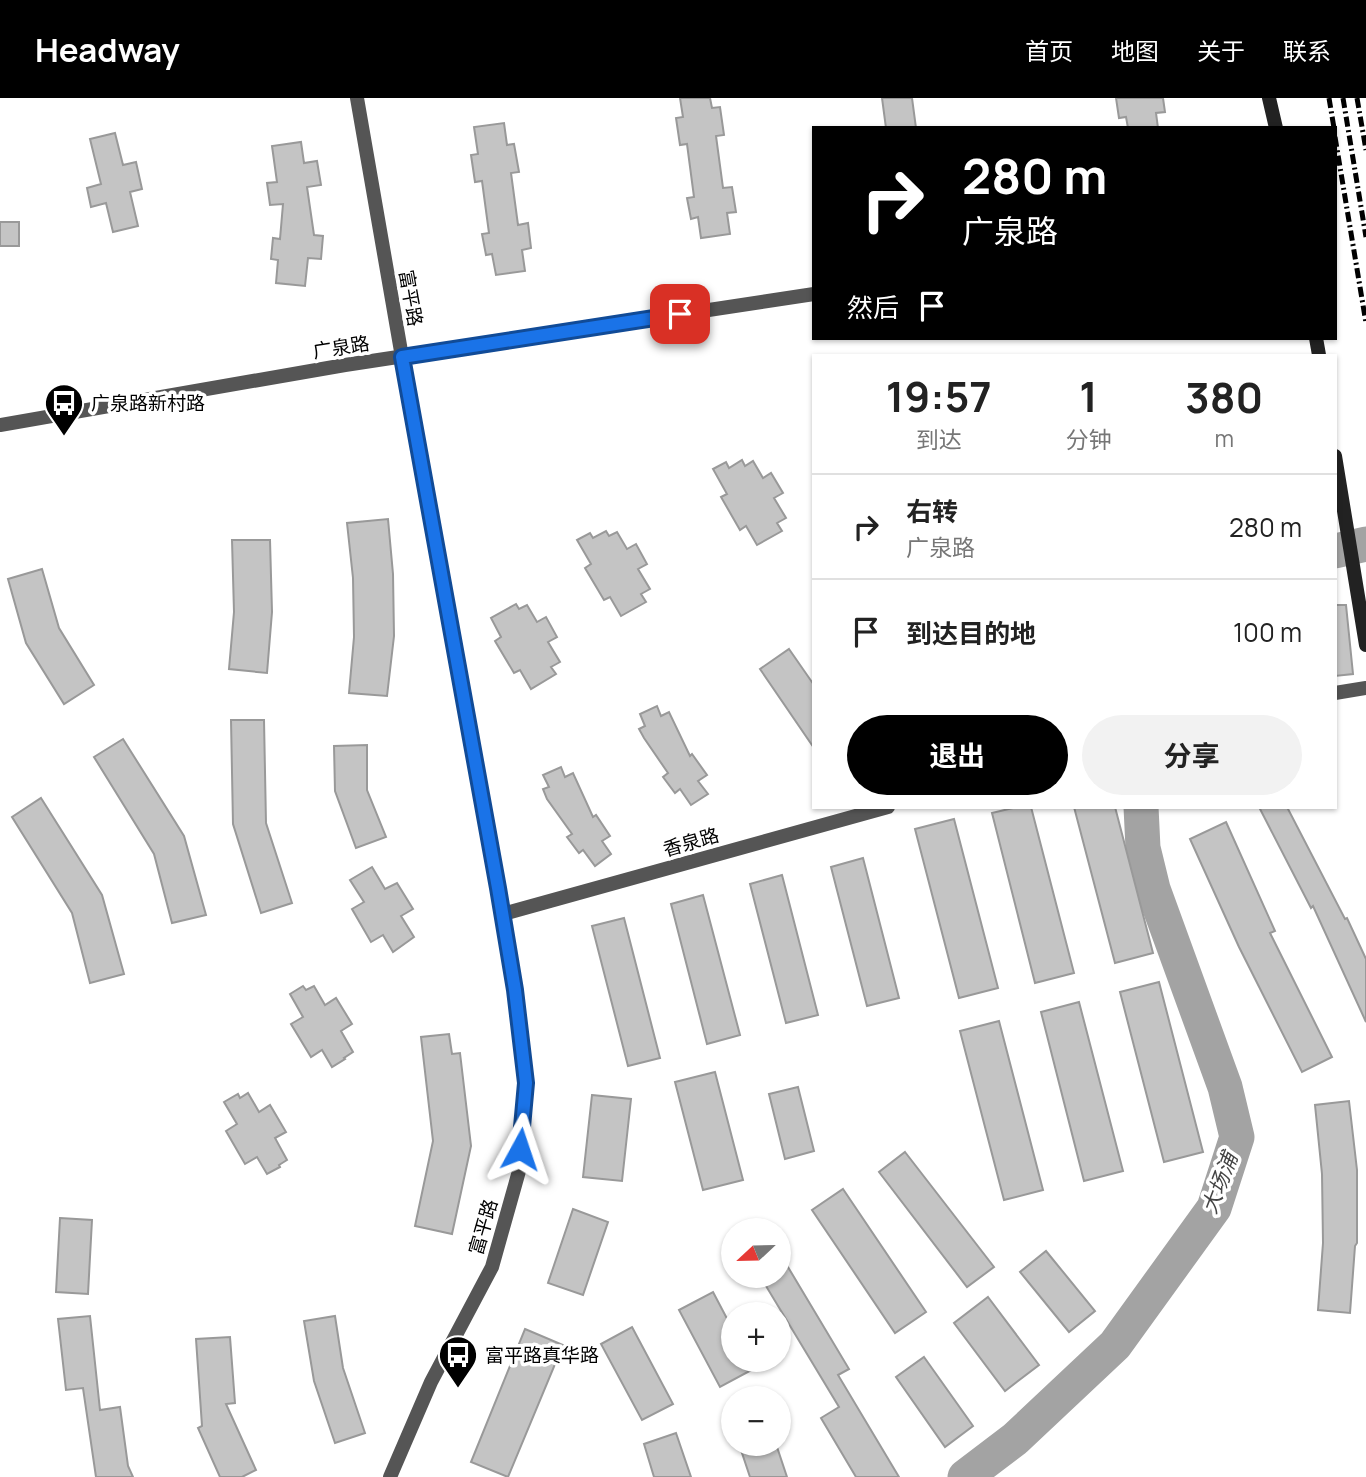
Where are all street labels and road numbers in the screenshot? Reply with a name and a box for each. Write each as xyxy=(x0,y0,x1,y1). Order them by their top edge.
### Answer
street label: 富平路 xyxy=(393,268,429,328)
street label: 广泉路 xyxy=(311,330,371,364)
street label: 香泉路 xyxy=(660,822,722,862)
street label: 富平路 xyxy=(463,1196,503,1258)

